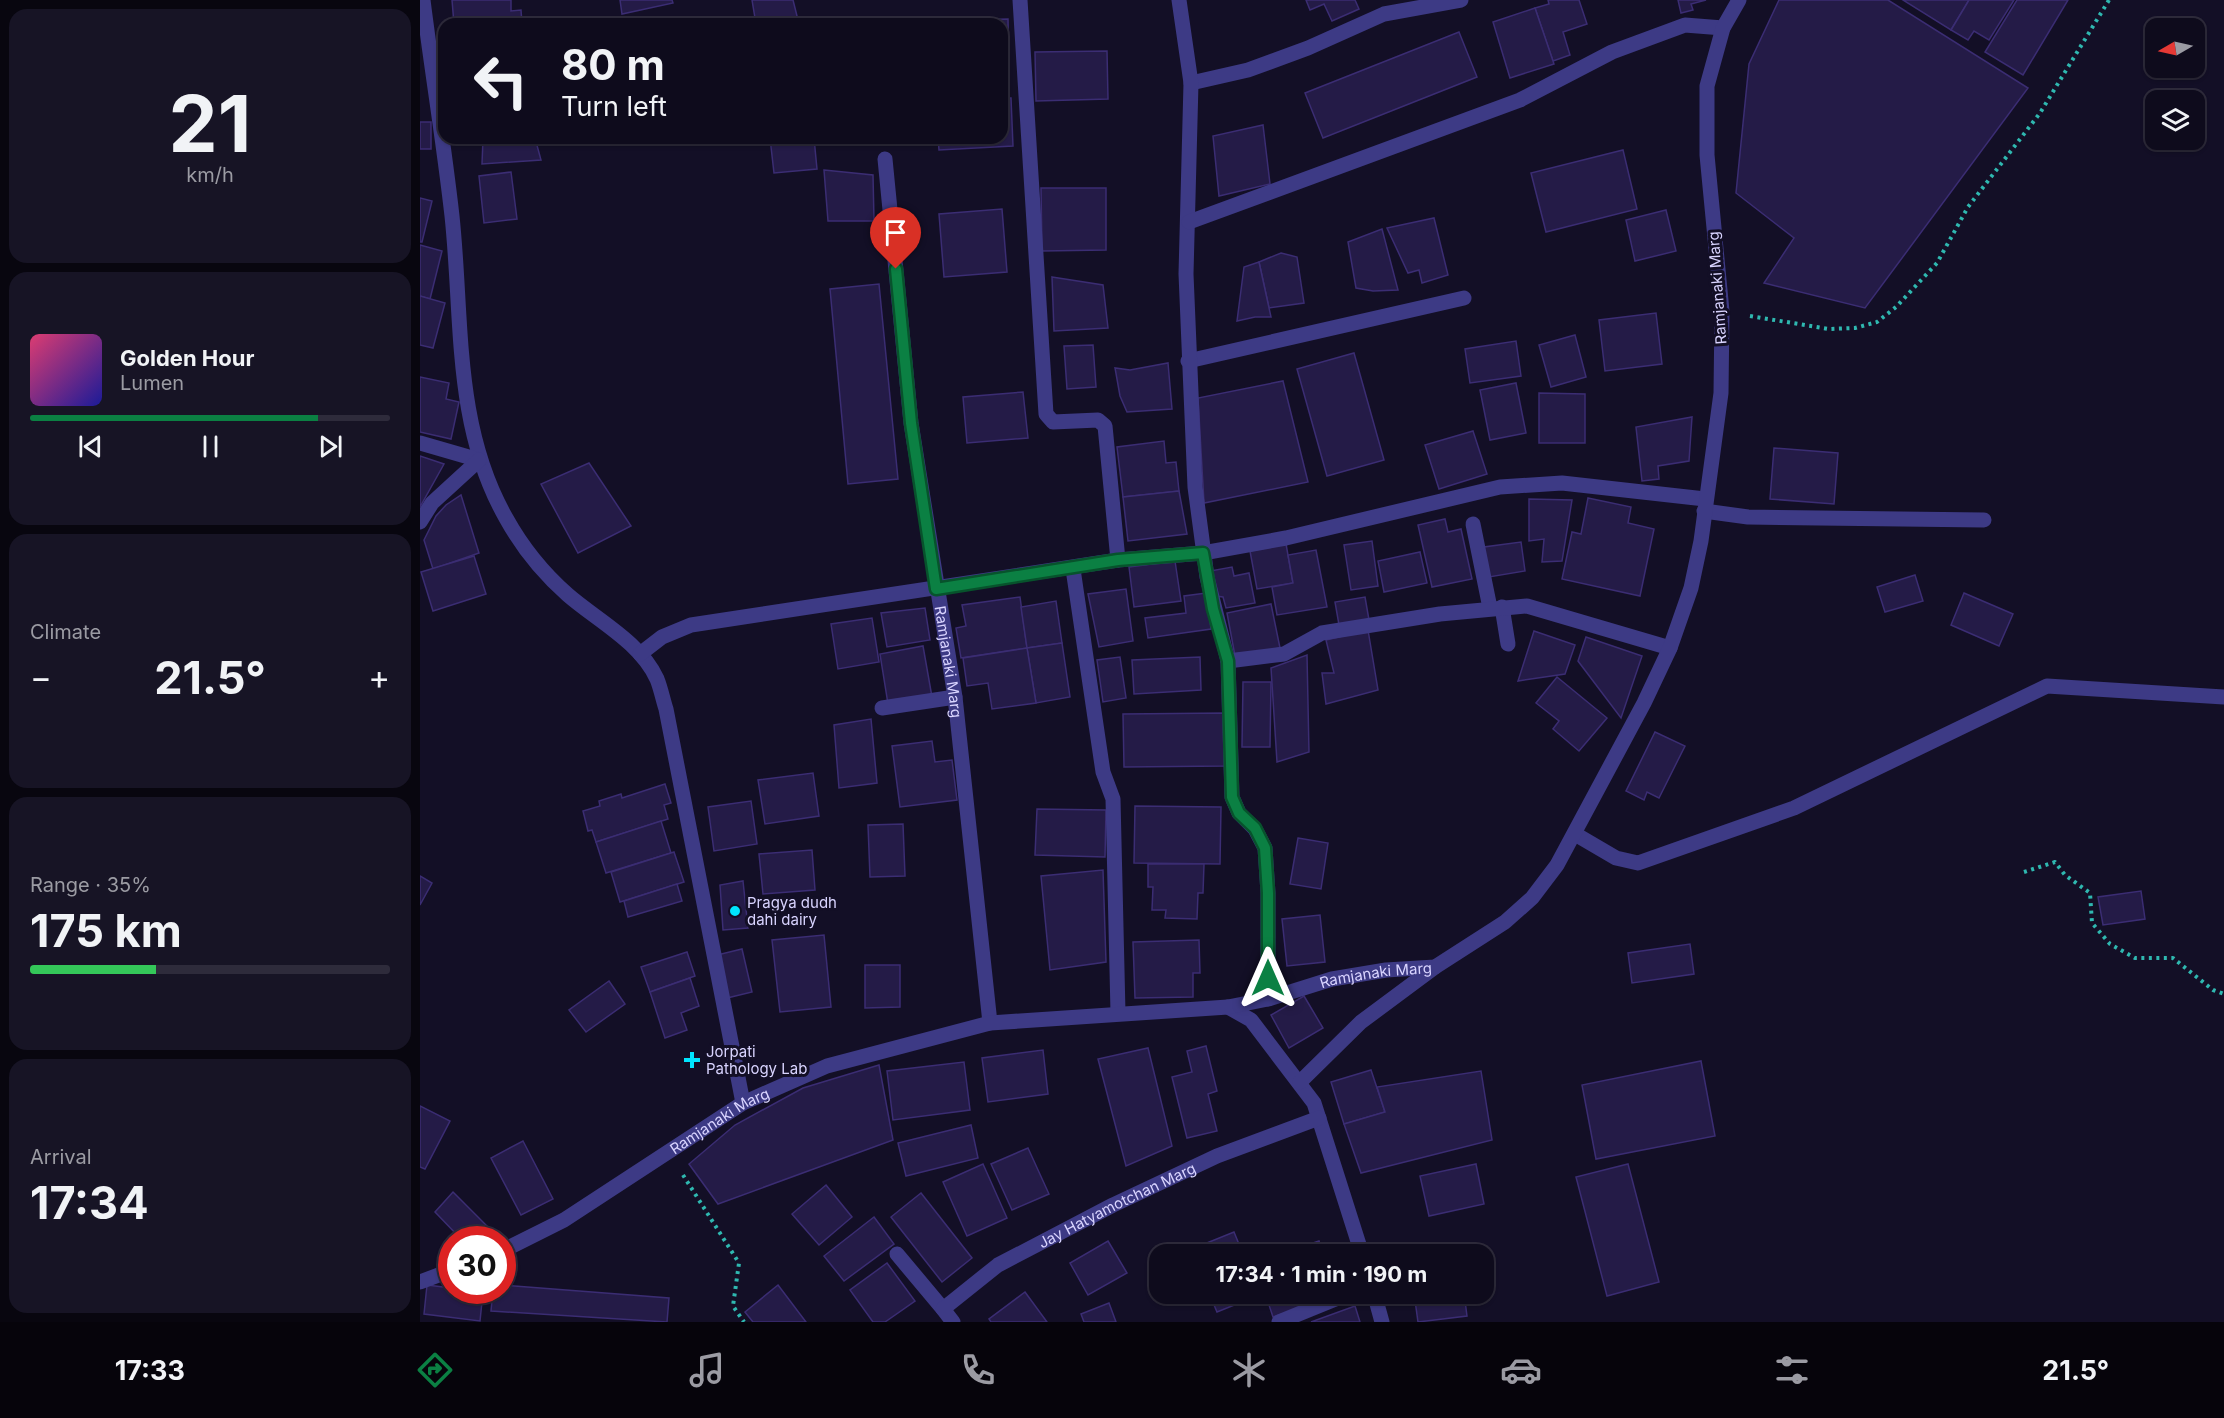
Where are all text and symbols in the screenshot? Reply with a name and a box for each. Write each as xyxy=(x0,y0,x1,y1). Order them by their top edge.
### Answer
north arrow xyxy=(2145,18,2205,78)
map controls xyxy=(2145,18,2205,150)
text: 80 m xyxy=(561,39,665,90)
icon: left xyxy=(462,42,540,120)
text: 21 xyxy=(169,76,251,171)
text: Turn left xyxy=(561,90,667,123)
button: layers xyxy=(2145,90,2205,150)
text: km/h xyxy=(186,163,234,187)
pin xyxy=(870,207,921,269)
icon: arrive xyxy=(879,216,912,249)
street label: Ramjanaki Marg xyxy=(1704,231,1730,345)
text: Golden Hour xyxy=(120,345,254,371)
text: Lumen xyxy=(120,371,184,395)
icon: previous xyxy=(74,430,107,463)
icon: pause xyxy=(194,430,227,463)
icon: next xyxy=(314,430,347,463)
street label: Ramjanaki Marg xyxy=(931,604,967,719)
text: Climate xyxy=(30,620,101,644)
text: 21.5° xyxy=(154,650,266,705)
text: − xyxy=(30,657,52,697)
text: + xyxy=(368,657,390,697)
text: Range · 35% xyxy=(30,873,151,897)
place label: Pragya dudh dahi dairy xyxy=(747,893,837,929)
text: 175 km xyxy=(30,903,182,958)
marker: Pragya dudh dahi dairy xyxy=(728,904,742,918)
position arrow xyxy=(1236,946,1300,1010)
street label: Ramjanaki Marg xyxy=(1317,958,1432,992)
place label: Jorpati Pathology Lab xyxy=(706,1042,807,1078)
marker: Jorpati Pathology Lab xyxy=(683,1051,701,1069)
street label: Ramjanaki Marg xyxy=(666,1083,772,1158)
text: Arrival xyxy=(30,1145,92,1169)
street label: Jay Hatyamotchan Marg xyxy=(1035,1158,1199,1252)
text: 17:34 xyxy=(30,1175,149,1230)
speed limit sign: 30 xyxy=(438,1226,516,1304)
text: 17:34 · 1 min · 190 m xyxy=(1216,1261,1427,1287)
icon: directions xyxy=(414,1349,456,1391)
icon: music xyxy=(686,1349,728,1391)
icon: phone xyxy=(957,1349,999,1391)
icon: climate xyxy=(1228,1349,1270,1391)
icon: car xyxy=(1500,1349,1542,1391)
icon: filters xyxy=(1771,1349,1813,1391)
text: 17:33 xyxy=(115,1354,185,1387)
text: 21.5° xyxy=(2042,1354,2109,1387)

